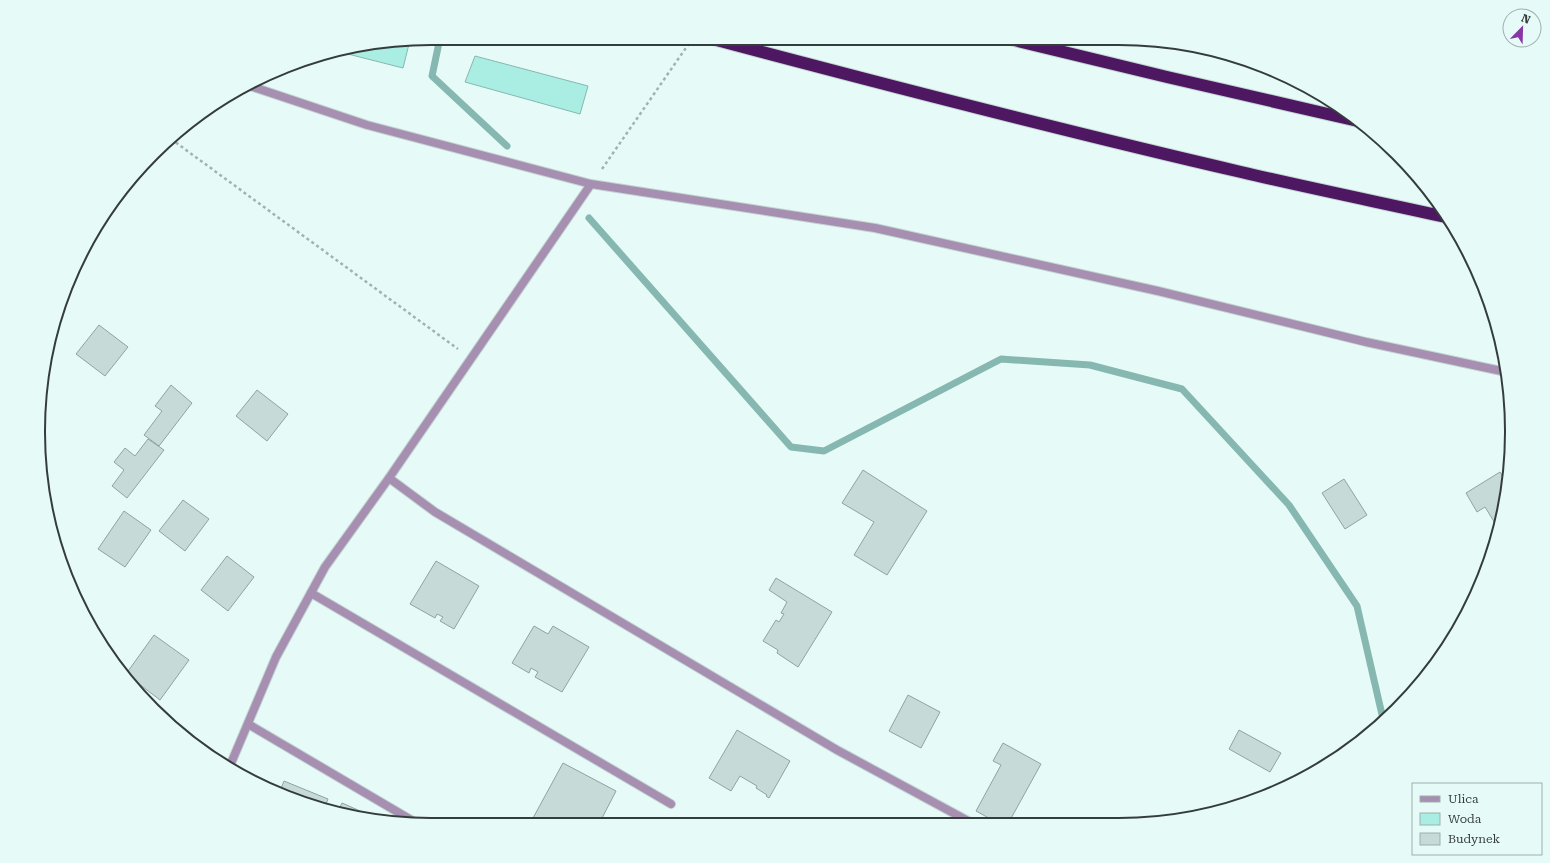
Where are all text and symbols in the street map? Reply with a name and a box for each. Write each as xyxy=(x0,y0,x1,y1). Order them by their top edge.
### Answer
north arrow xyxy=(1502,8,1542,48)
text: N xyxy=(1519,12,1533,27)
legend xyxy=(1412,783,1542,855)
text: Ulica xyxy=(1448,792,1479,806)
text: Woda xyxy=(1448,812,1482,826)
text: Budynek xyxy=(1448,832,1500,846)

